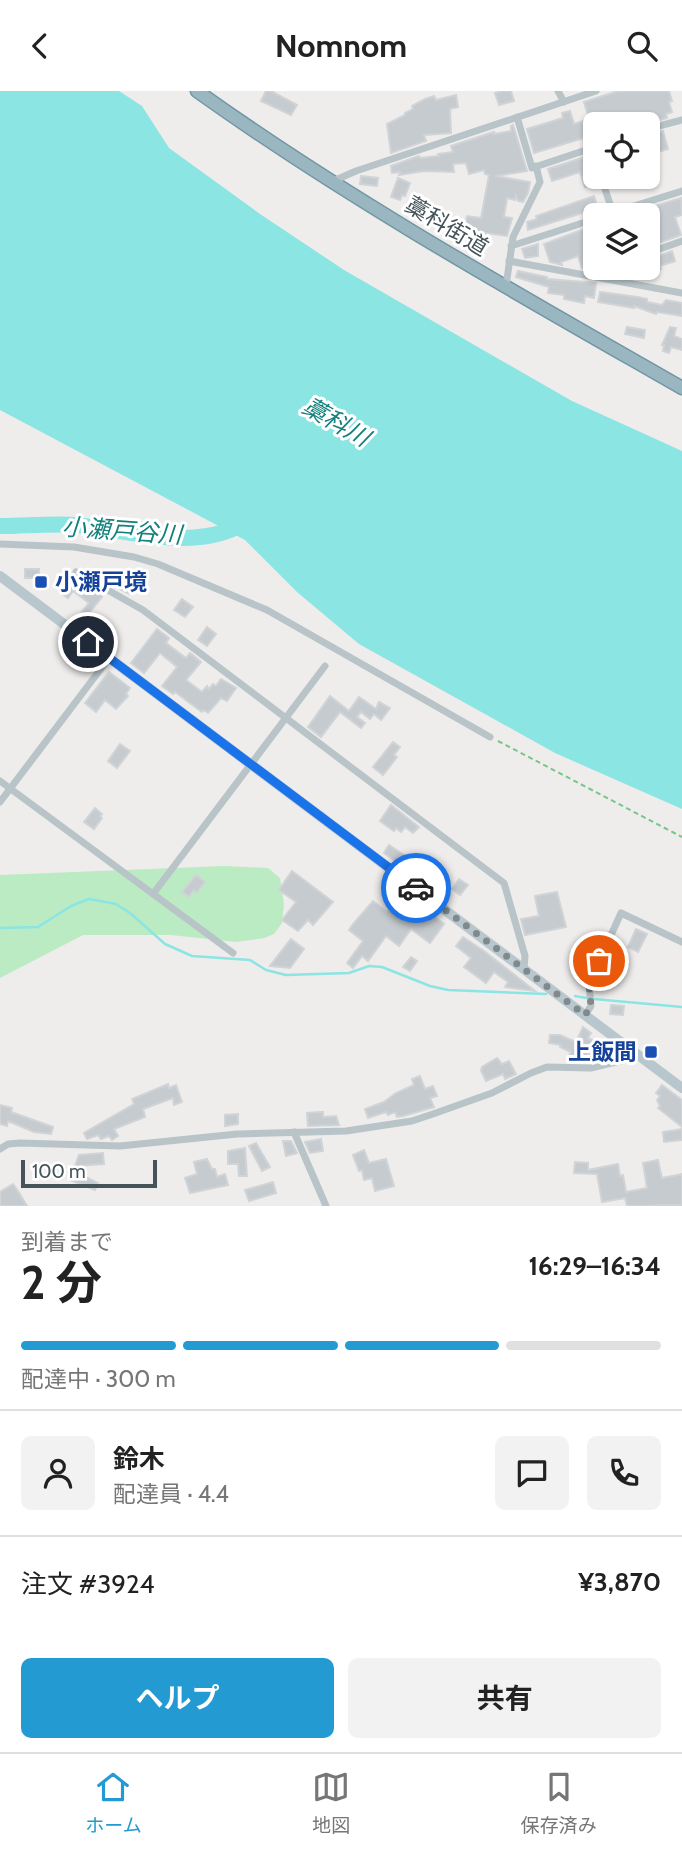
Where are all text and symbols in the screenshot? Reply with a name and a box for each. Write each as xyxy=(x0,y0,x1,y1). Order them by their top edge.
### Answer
text: Nomnom xyxy=(275,26,407,65)
icon: back xyxy=(21,27,59,65)
icon: search xyxy=(623,27,661,65)
map controls xyxy=(583,112,660,280)
button: locate xyxy=(583,112,660,189)
street label: 藁科街道 xyxy=(400,190,494,262)
button: layers xyxy=(583,203,660,280)
water label: 藁科川 xyxy=(298,391,377,454)
water label: 小瀬戸谷川 xyxy=(61,512,186,549)
place label: 小瀬戸境 xyxy=(55,568,147,596)
marker: 小瀬戸境 xyxy=(33,574,49,590)
pin xyxy=(58,612,118,672)
icon: home xyxy=(69,623,107,661)
courier xyxy=(381,853,451,923)
icon: car xyxy=(397,869,435,907)
pin xyxy=(569,931,629,991)
icon: bag xyxy=(580,942,618,980)
place label: 上飯間 xyxy=(568,1038,637,1066)
marker: 上飯間 xyxy=(643,1044,659,1060)
scale bar xyxy=(21,1157,158,1189)
text: 100 m xyxy=(32,1160,86,1183)
text: 到着まで xyxy=(21,1228,113,1256)
text: 16:29–16:34 xyxy=(528,1250,661,1282)
text: 2 分 xyxy=(21,1255,102,1311)
text: 配達中 · 300 m xyxy=(21,1365,176,1393)
button: person xyxy=(21,1436,95,1510)
button: chat xyxy=(495,1436,569,1510)
button: phone xyxy=(587,1436,661,1510)
text: 鈴木 xyxy=(113,1443,165,1475)
text: 配達員 · 4.4 xyxy=(113,1480,229,1508)
text: ¥3,870 xyxy=(578,1566,661,1598)
text: 注文 #3924 xyxy=(21,1568,155,1600)
button: ヘルプ xyxy=(21,1658,334,1738)
button: 共有 xyxy=(348,1658,661,1738)
tab: ホーム xyxy=(85,1768,142,1837)
tab: 地図 xyxy=(312,1768,350,1837)
tab: 保存済み xyxy=(521,1768,597,1837)

